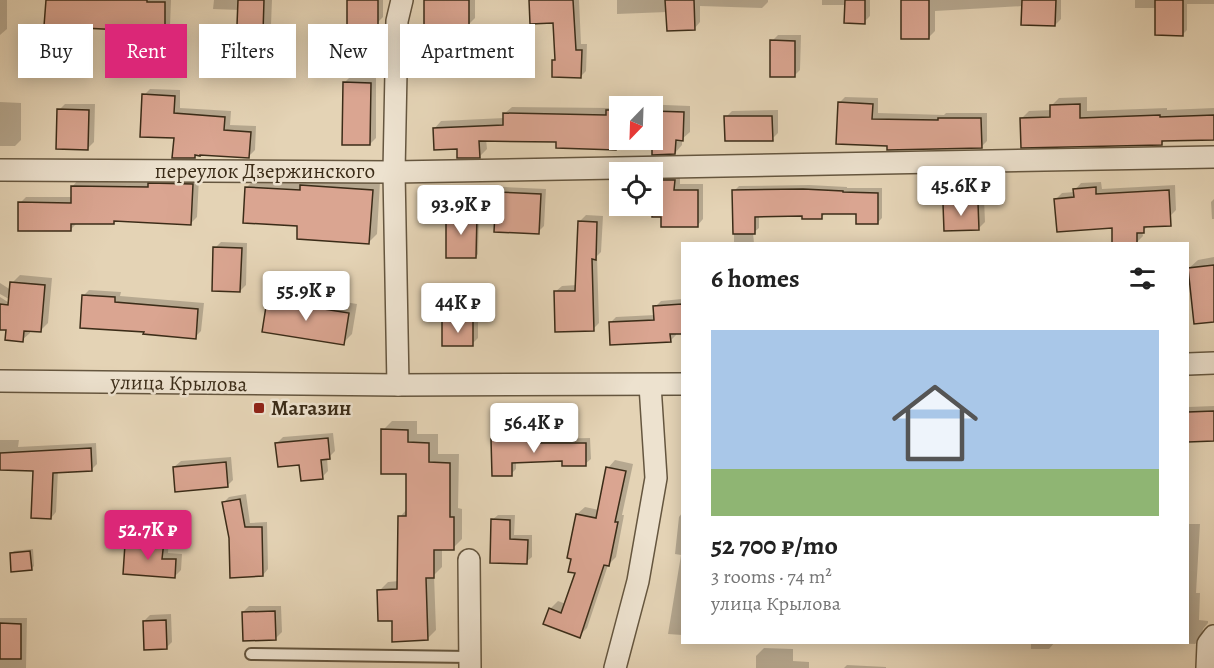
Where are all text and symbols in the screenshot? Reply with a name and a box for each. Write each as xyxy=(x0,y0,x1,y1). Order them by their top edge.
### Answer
chip: Buy xyxy=(18,24,93,78)
chip: Rent xyxy=(105,24,187,78)
chip: Filters xyxy=(199,24,296,78)
chip: New xyxy=(308,24,388,78)
chip: Apartment xyxy=(400,24,535,78)
north arrow xyxy=(609,96,663,150)
map controls xyxy=(609,96,663,216)
street label: переулок Дзержинского xyxy=(155,157,375,185)
button: locate xyxy=(609,162,663,216)
pin: 45.6K ₽ xyxy=(906,166,1016,217)
text: 45.6K ₽ xyxy=(931,172,991,199)
pin: 93.9K ₽ xyxy=(406,185,516,236)
text: 93.9K ₽ xyxy=(431,191,491,218)
text: 6 homes xyxy=(711,261,800,296)
icon: filters xyxy=(1126,262,1159,295)
pin: 55.9K ₽ xyxy=(251,271,361,322)
text: 55.9K ₽ xyxy=(277,277,335,304)
pin: 44K ₽ xyxy=(416,283,500,334)
text: 44K ₽ xyxy=(435,289,481,316)
street label: улица Крылова xyxy=(110,368,248,398)
icon: home xyxy=(881,369,989,477)
place label: Магазин xyxy=(271,394,352,422)
marker: Магазин xyxy=(252,401,266,415)
pin: 56.4K ₽ xyxy=(479,403,589,454)
text: 56.4K ₽ xyxy=(504,409,564,436)
pin: 52.7K ₽ xyxy=(93,510,203,561)
text: 52.7K ₽ xyxy=(118,516,178,543)
text: 52 700 ₽/mo xyxy=(711,528,838,563)
text: 3 rooms · 74 m² xyxy=(711,563,832,590)
text: улица Крылова xyxy=(711,590,841,617)

